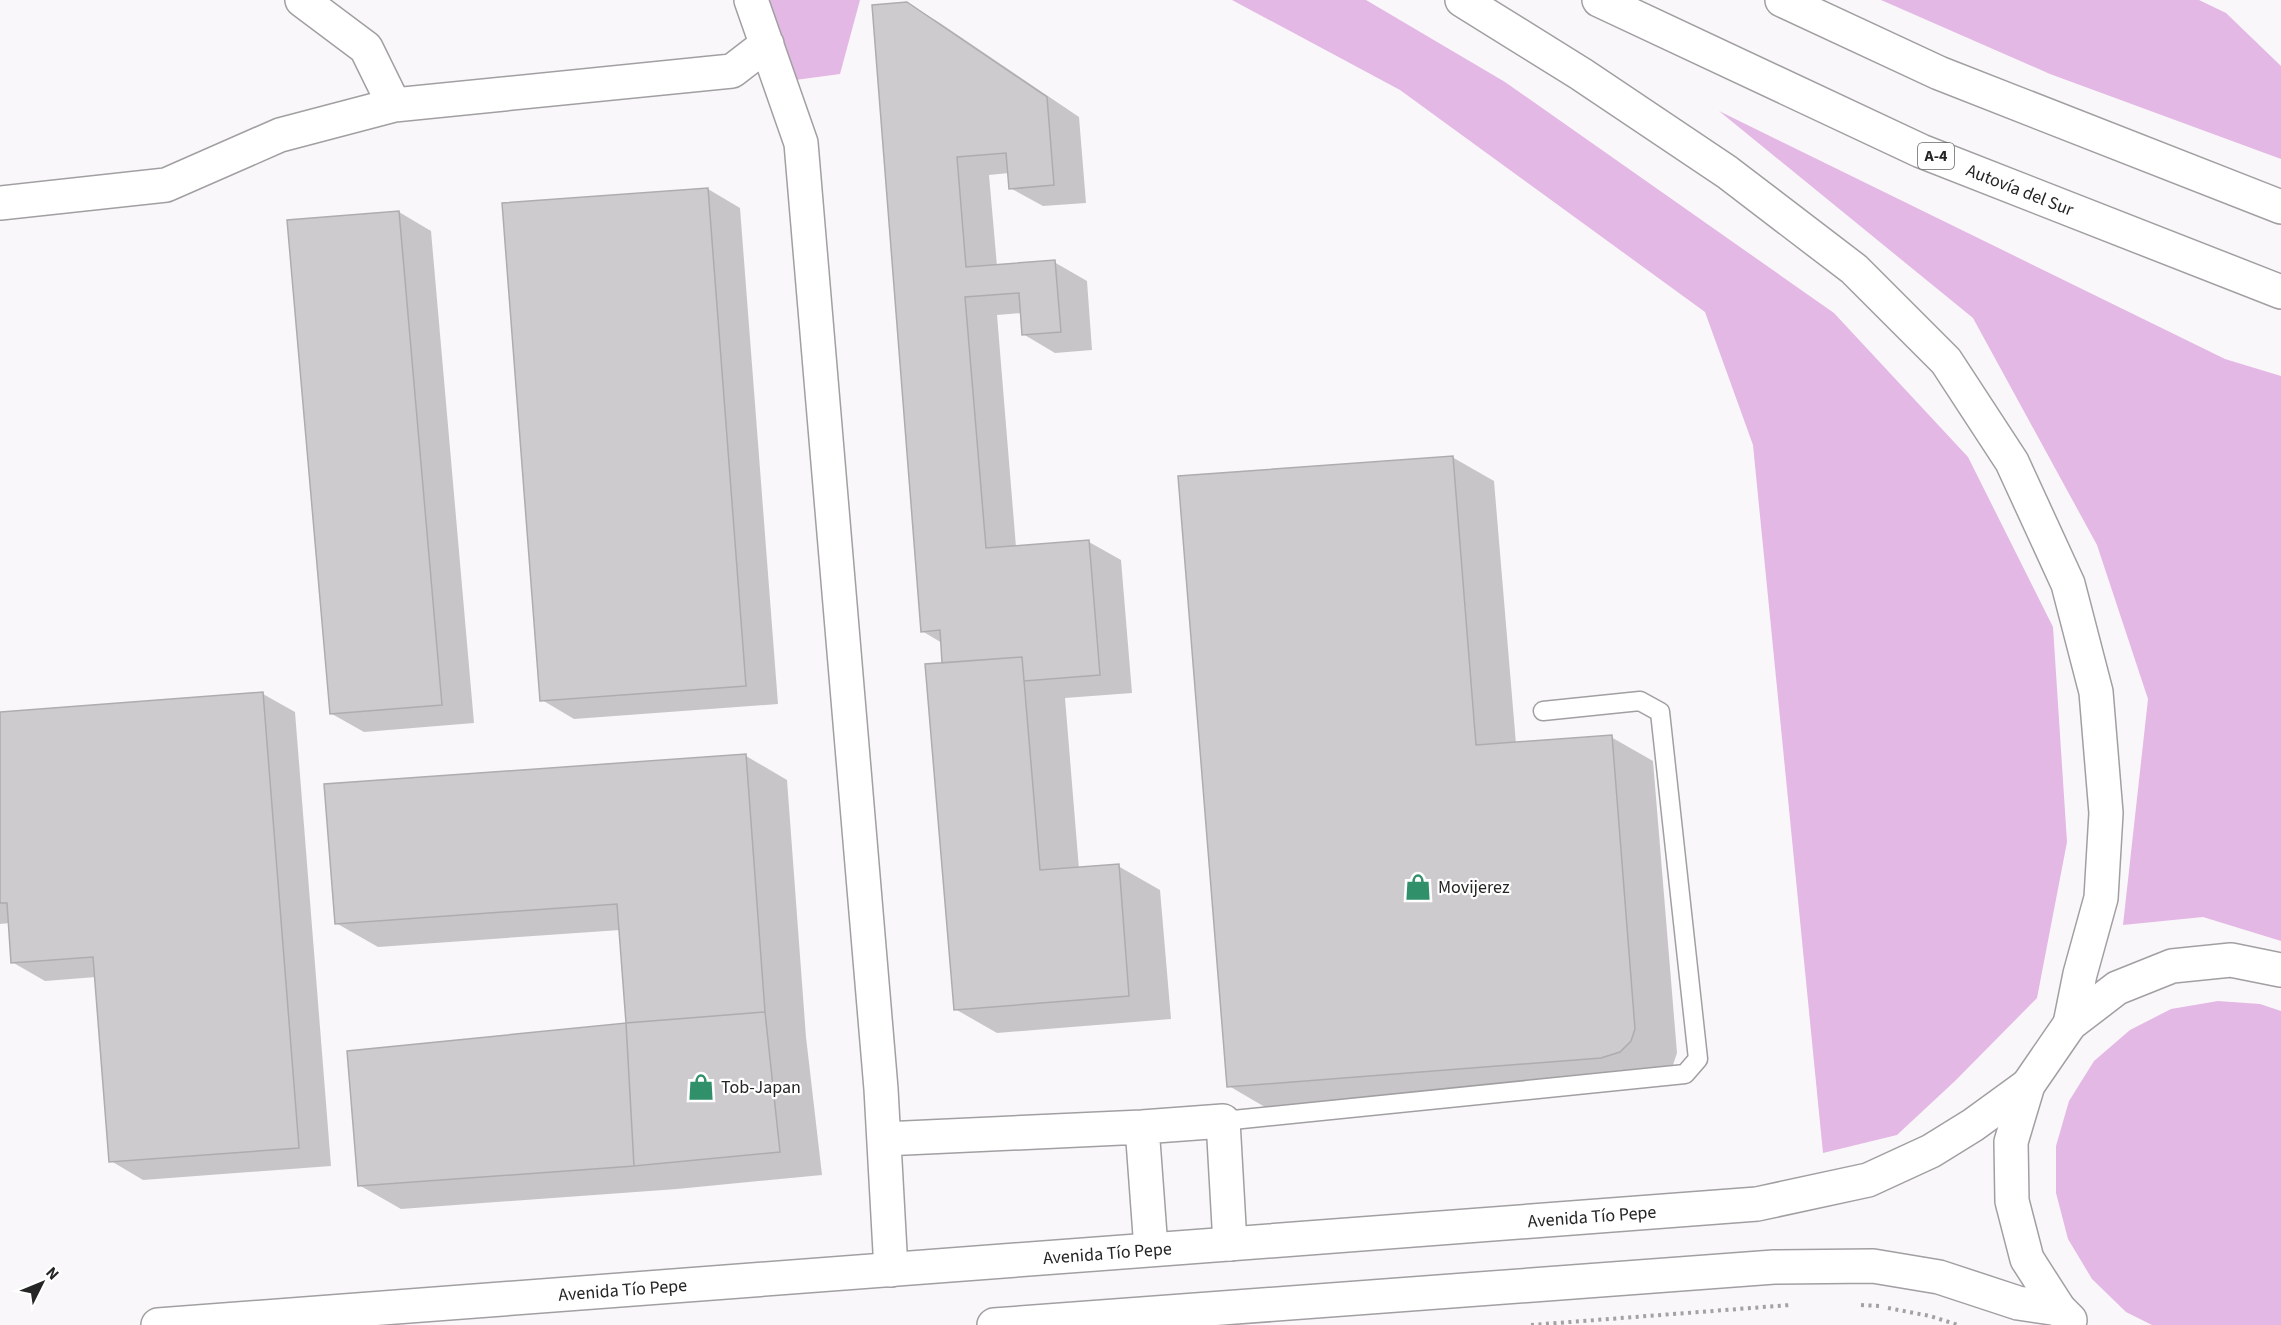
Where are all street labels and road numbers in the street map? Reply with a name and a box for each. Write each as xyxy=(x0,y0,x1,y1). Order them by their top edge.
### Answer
road number: A-4 xyxy=(1918,143,1954,169)
street label: Autovía del Sur xyxy=(1963,157,2078,222)
street label: Avenida Tío Pepe xyxy=(1527,1199,1657,1234)
street label: Avenida Tío Pepe xyxy=(1042,1236,1173,1270)
street label: Avenida Tío Pepe xyxy=(557,1273,688,1307)

